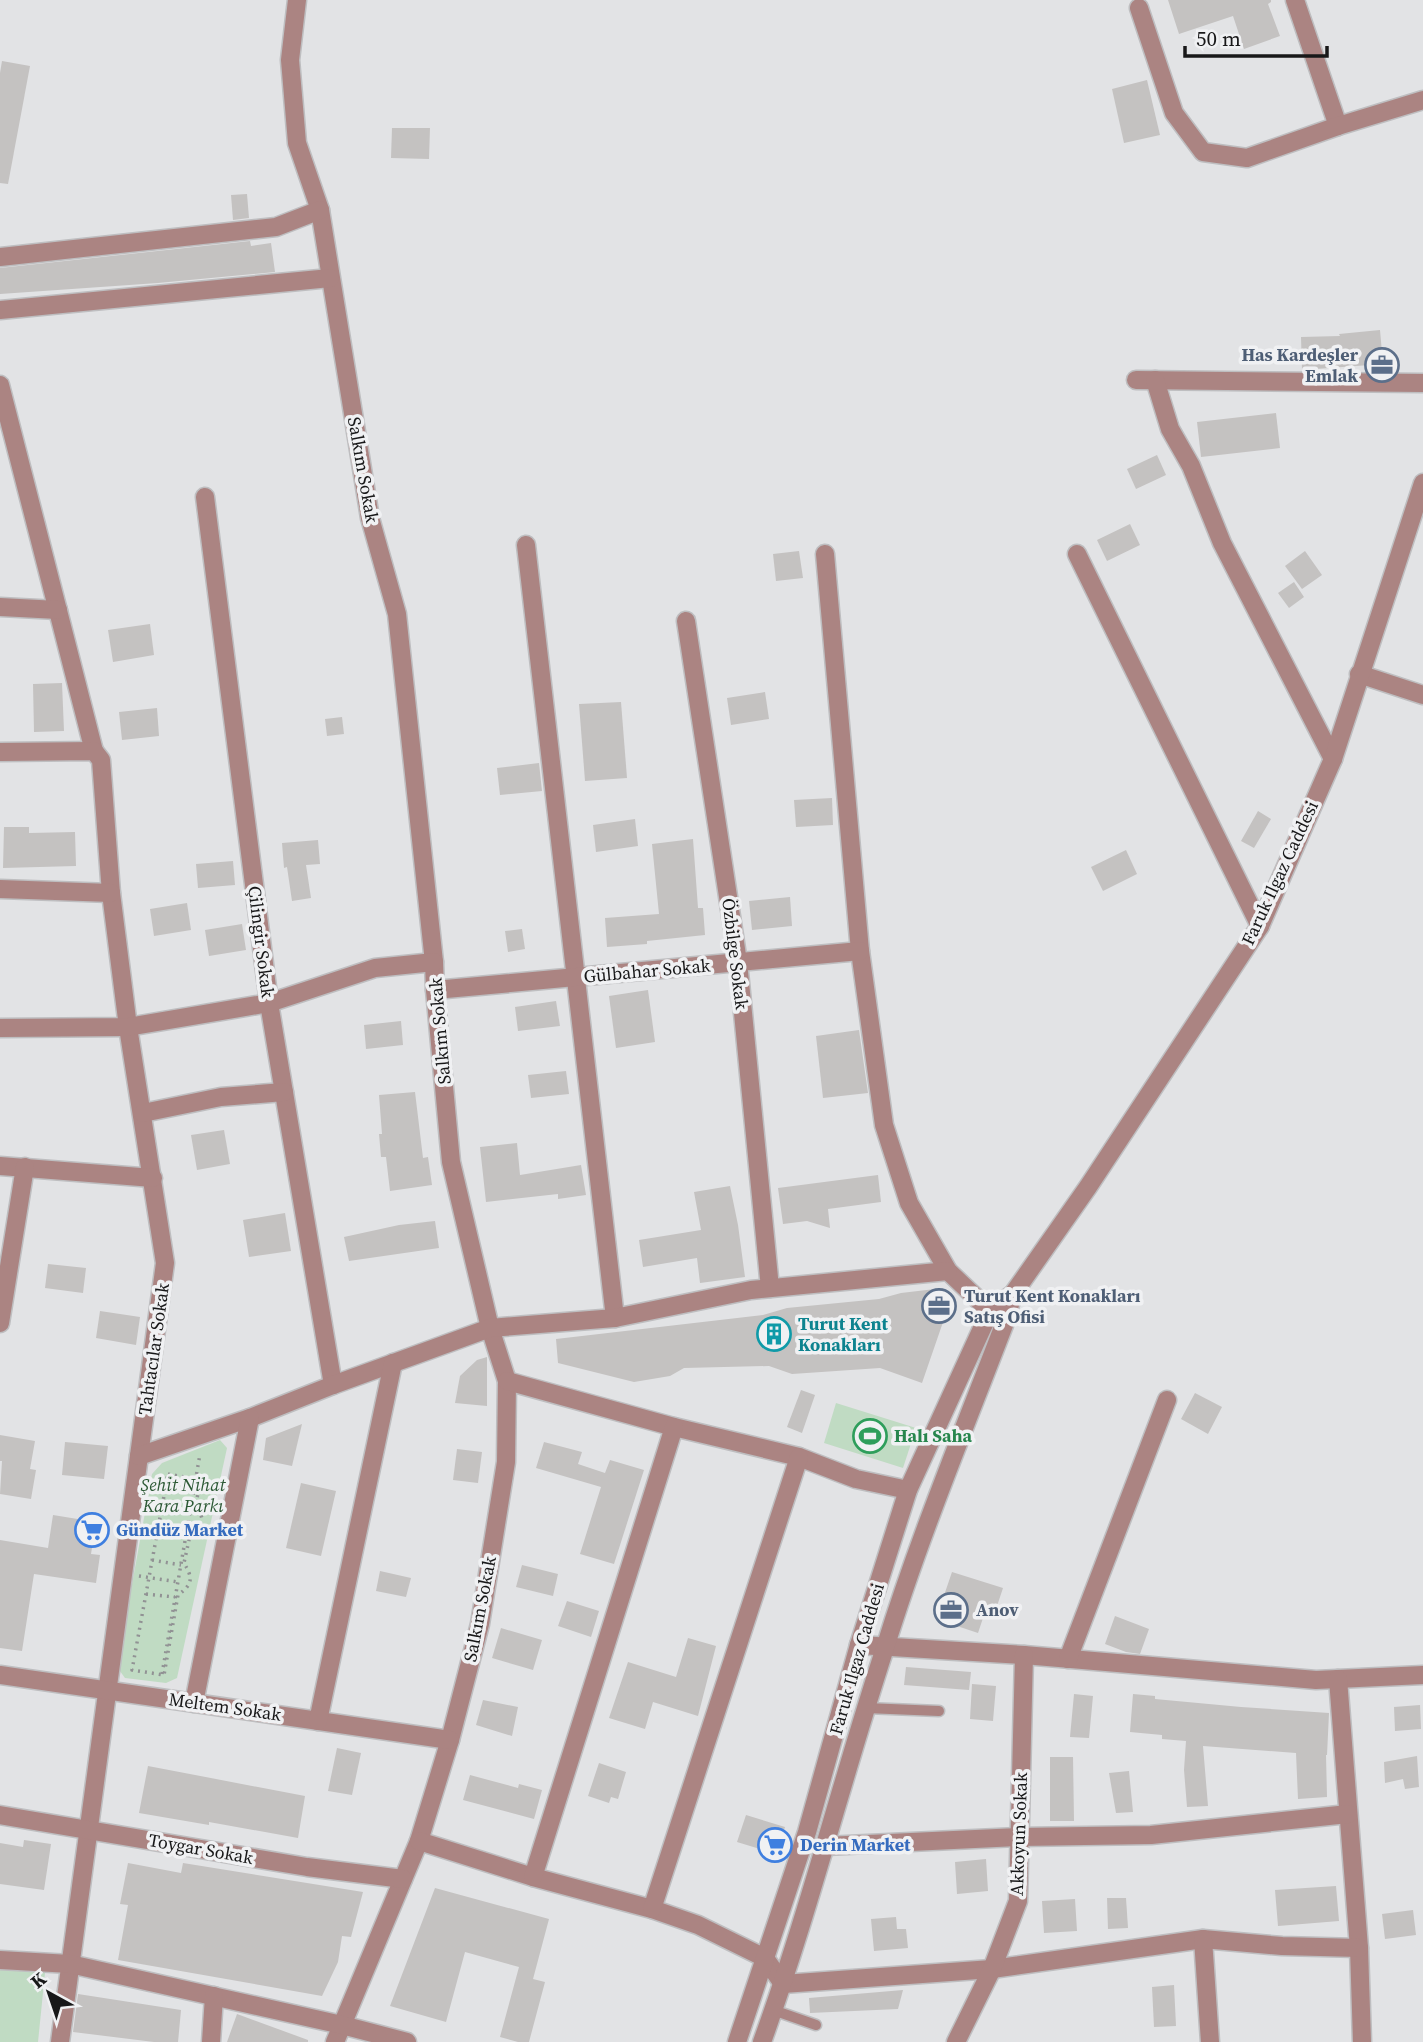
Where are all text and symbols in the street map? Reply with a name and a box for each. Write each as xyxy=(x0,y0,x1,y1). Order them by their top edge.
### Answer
scale bar xyxy=(1185,14,1327,58)
text: 50 m xyxy=(1196,24,1241,53)
place label: Has Kardeşler Emlak xyxy=(1242,342,1359,388)
office icon: Has Kardeşler Emlak xyxy=(1363,346,1401,384)
street label: Salkım Sokak xyxy=(342,415,385,525)
street label: Faruk Ilgaz Caddesi xyxy=(1235,797,1324,949)
street label: Çilingir Sokak xyxy=(242,885,281,1000)
street label: Özbilge Sokak xyxy=(716,897,755,1011)
street label: Gülbahar Sokak xyxy=(583,952,712,988)
street label: Salkım Sokak xyxy=(422,976,457,1085)
street label: Tahtacılar Sokak xyxy=(132,1281,175,1417)
place label: Turut Kent Konakları Satış Ofisi xyxy=(964,1283,1141,1329)
office icon: Turut Kent Konakları Satış Ofisi xyxy=(920,1287,958,1325)
place label: Turut Kent Konakları xyxy=(798,1311,888,1357)
building icon: Turut Kent Konakları xyxy=(755,1315,793,1353)
sports icon: Halı Saha xyxy=(851,1417,889,1455)
place label: Halı Saha xyxy=(894,1423,973,1448)
park label: Şehit Nihat Kara Parkı xyxy=(141,1472,226,1518)
supermarket icon: Gündüz Market xyxy=(73,1511,111,1549)
place label: Gündüz Market xyxy=(116,1517,244,1542)
street label: Salkım Sokak xyxy=(457,1554,502,1664)
street label: Faruk Ilgaz Caddesi xyxy=(823,1580,890,1738)
office icon: Anov xyxy=(932,1591,970,1629)
place label: Anov xyxy=(976,1597,1019,1622)
street label: Meltem Sokak xyxy=(167,1686,283,1727)
street label: Akkoyun Sokak xyxy=(1004,1772,1033,1896)
supermarket icon: Derin Market xyxy=(756,1826,794,1864)
street label: Toygar Sokak xyxy=(147,1827,255,1870)
place label: Derin Market xyxy=(800,1832,911,1857)
north arrow xyxy=(14,1958,84,2028)
text: K xyxy=(25,1965,52,1994)

